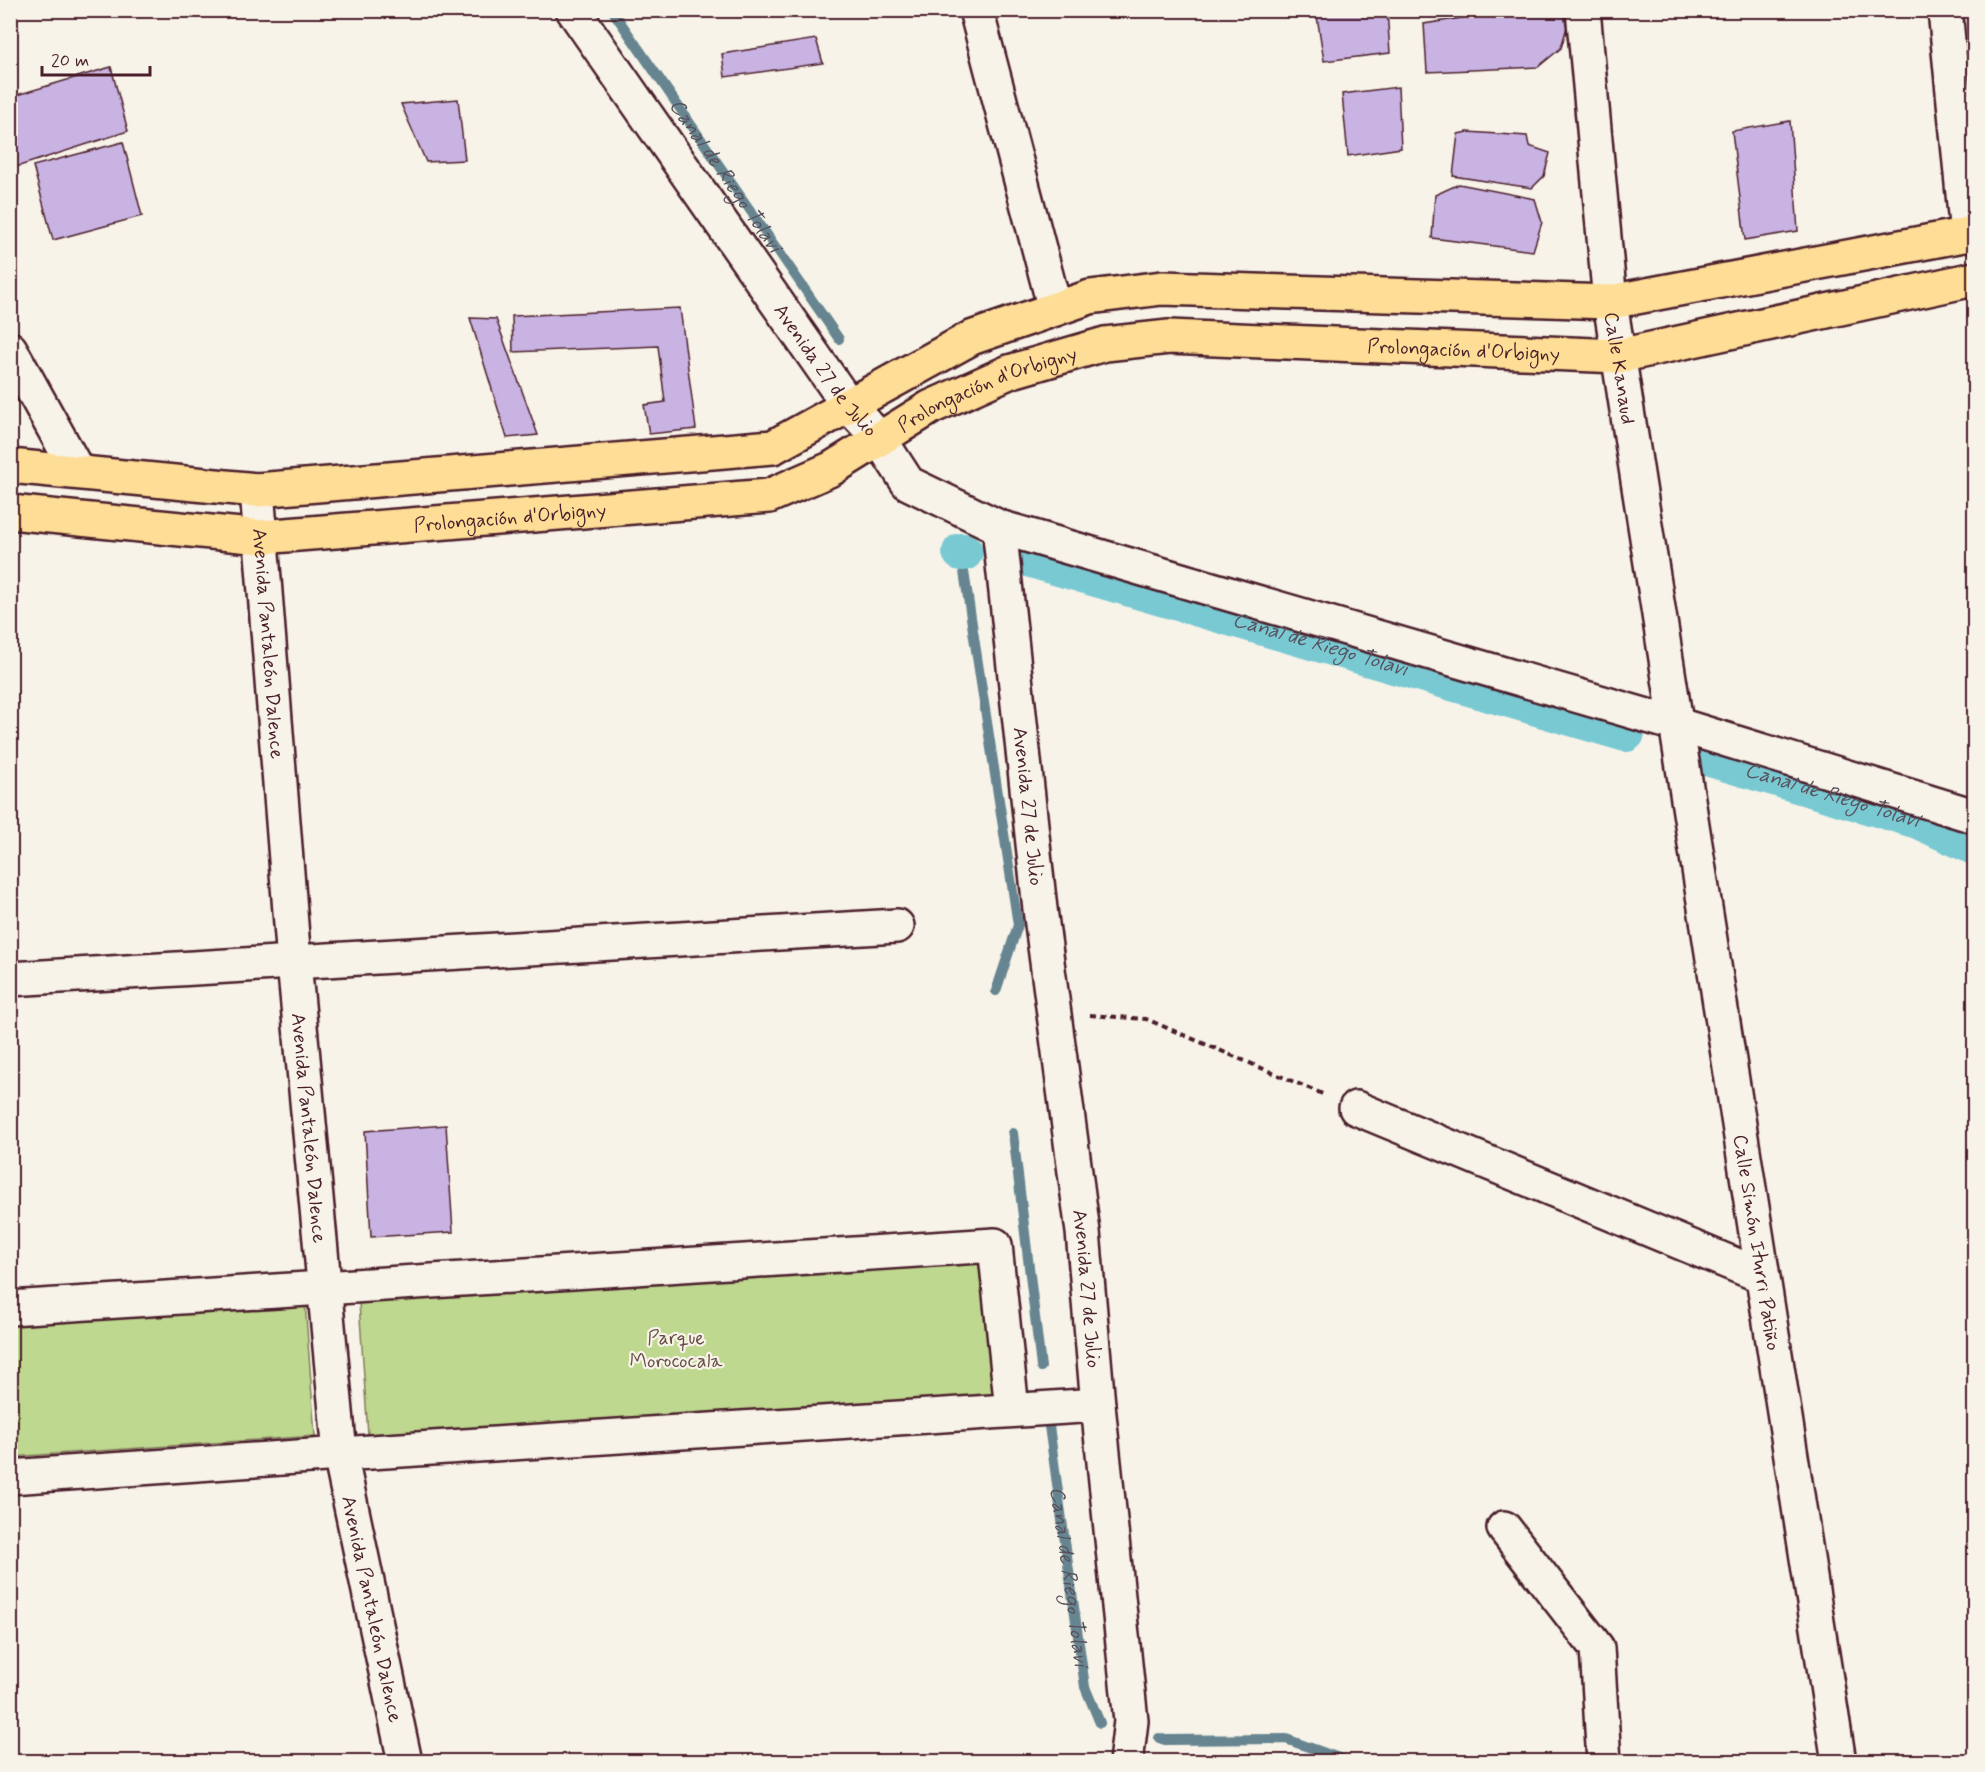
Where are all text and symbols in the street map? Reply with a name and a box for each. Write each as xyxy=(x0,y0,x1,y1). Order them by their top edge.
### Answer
scale bar xyxy=(42,39,150,77)
text: 20 m xyxy=(51,49,89,73)
water label: Canal de Riego Tolavi xyxy=(662,94,790,261)
street label: Avenida 27 de Julio xyxy=(767,299,883,443)
street label: Calle Kanaud xyxy=(1597,310,1641,426)
street label: Prolongación d'Orbigny xyxy=(1367,333,1561,369)
street label: Prolongación d'Orbigny xyxy=(893,341,1080,440)
street label: Prolongación d'Orbigny xyxy=(413,497,607,540)
street label: Avenida Pantaleón Dalence xyxy=(245,527,290,760)
water label: Canal de Riego Tolavi xyxy=(1229,606,1414,684)
street label: Avenida 27 de Julio xyxy=(1006,726,1049,887)
water label: Canal de Riego Tolavi xyxy=(1742,756,1926,836)
street label: Avenida Pantaleón Dalence xyxy=(284,1012,332,1244)
street label: Calle Simón Iturri Patiño xyxy=(1726,1133,1786,1352)
street label: Avenida 27 de Julio xyxy=(1065,1208,1107,1369)
park label: Parque Morococala xyxy=(629,1325,724,1375)
water label: Canal de Riego Tolavi xyxy=(1043,1485,1095,1671)
street label: Avenida Pantaleón Dalence xyxy=(334,1493,408,1725)

